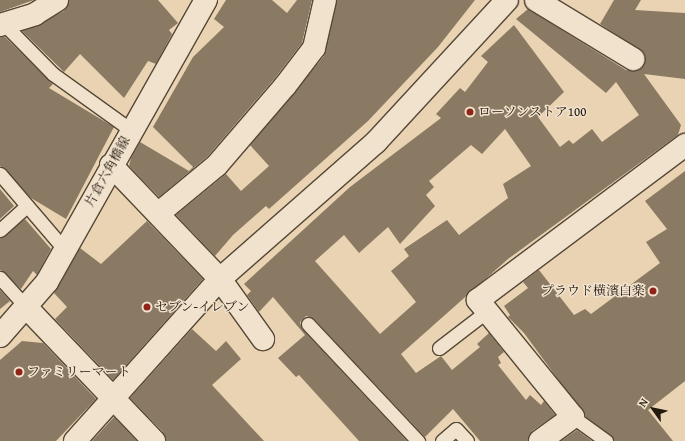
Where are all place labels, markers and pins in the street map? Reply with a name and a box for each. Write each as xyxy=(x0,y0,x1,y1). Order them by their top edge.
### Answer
place label: ローソンストア100 xyxy=(478,104,588,120)
marker: ローソンストア100 xyxy=(465,107,475,117)
place label: プラウド横濱白楽 xyxy=(541,283,645,299)
marker: プラウド横濱白楽 xyxy=(648,286,658,296)
place label: セブン-イレブン xyxy=(155,299,250,315)
marker: セブン-イレブン xyxy=(142,302,152,312)
place label: ファミリーマート xyxy=(27,364,131,380)
marker: ファミリーマート xyxy=(14,367,24,377)

